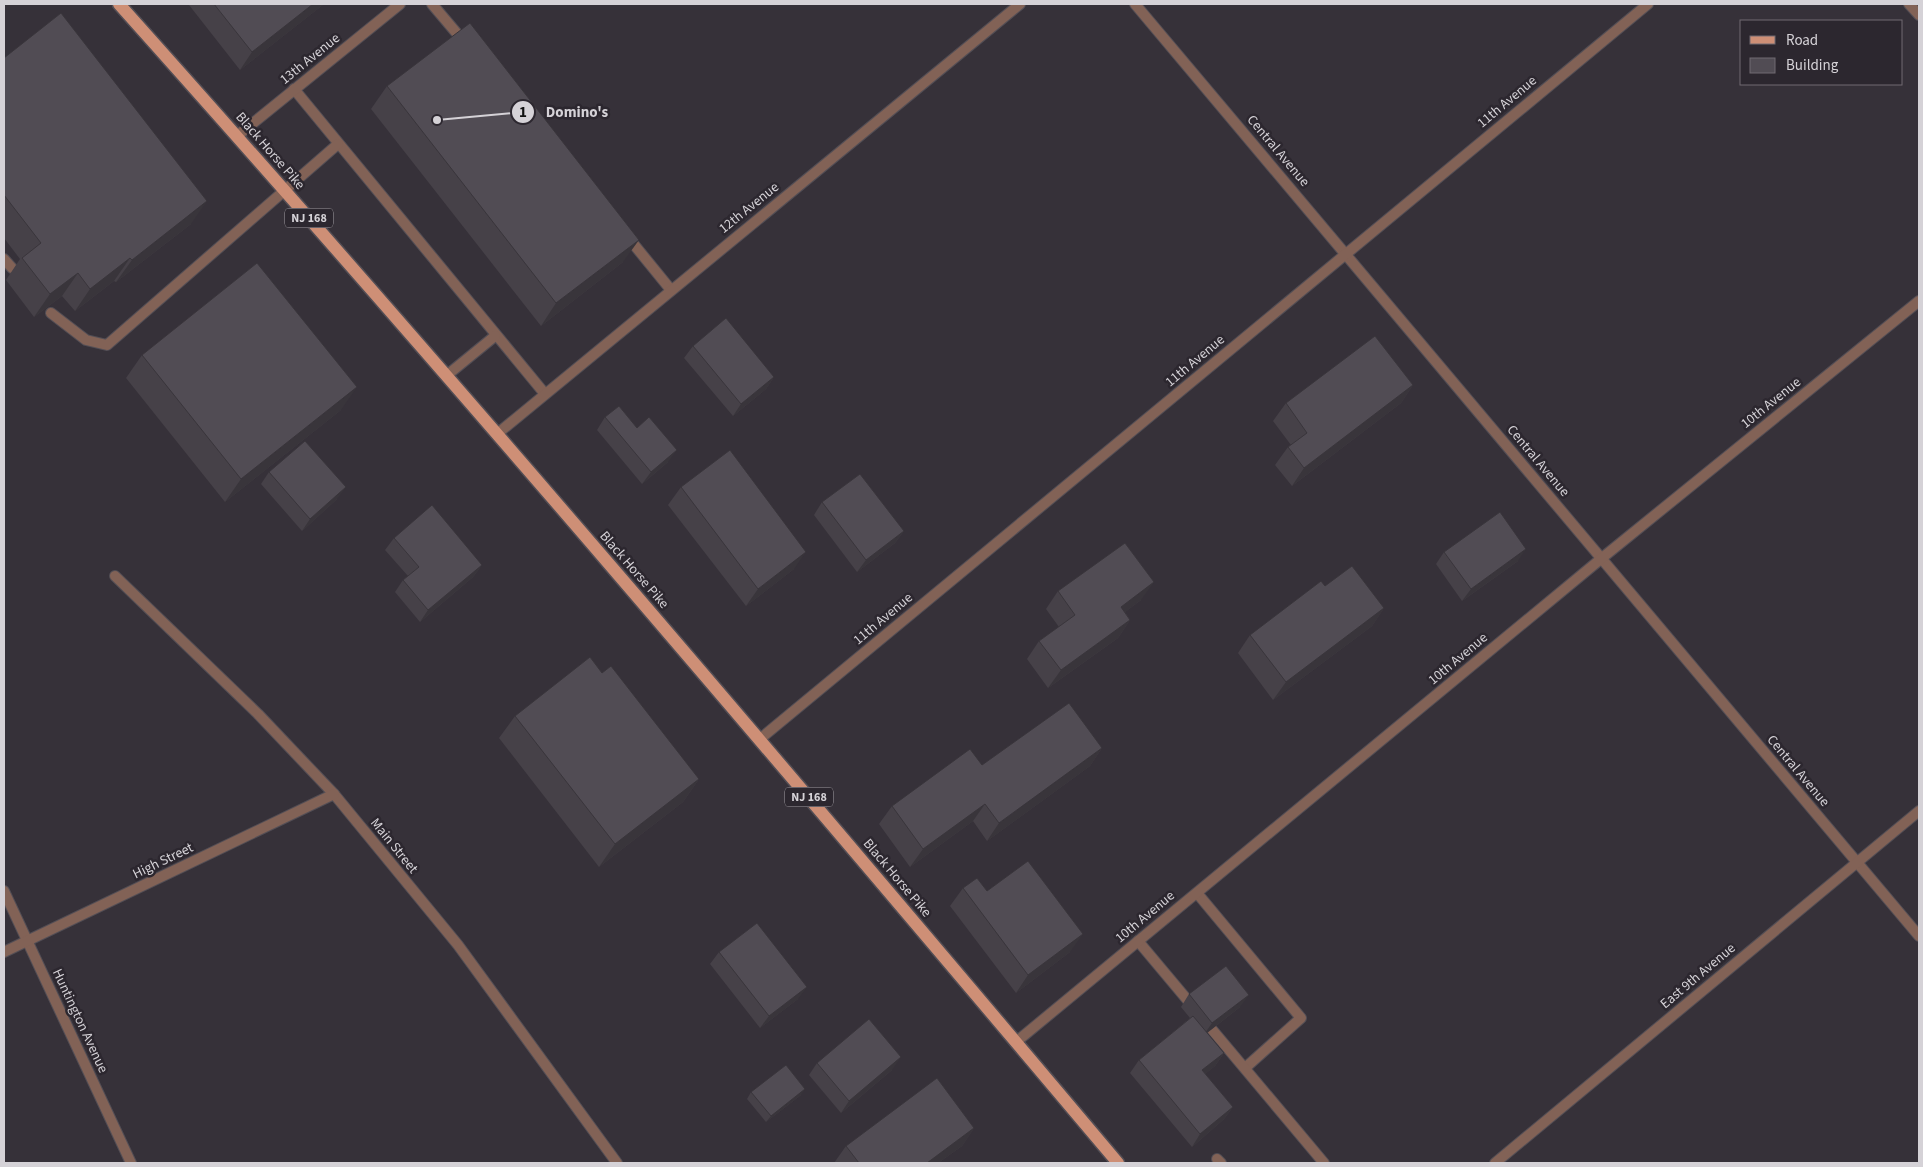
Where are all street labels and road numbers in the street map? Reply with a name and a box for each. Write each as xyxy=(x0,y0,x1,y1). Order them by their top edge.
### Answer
street label: 13th Avenue xyxy=(276,28,344,89)
street label: 11th Avenue xyxy=(1473,71,1541,133)
street label: Black Horse Pike xyxy=(231,108,309,194)
street label: Central Avenue xyxy=(1242,111,1314,191)
street label: 12th Avenue xyxy=(715,177,783,238)
road number: NJ 168 xyxy=(285,208,333,228)
street label: 11th Avenue xyxy=(1161,330,1229,392)
street label: 10th Avenue xyxy=(1737,372,1805,433)
street label: Central Avenue xyxy=(1502,421,1574,501)
street label: Black Horse Pike xyxy=(595,527,673,613)
street label: 11th Avenue xyxy=(849,588,917,650)
street label: 10th Avenue xyxy=(1424,628,1492,690)
street label: Central Avenue xyxy=(1762,731,1834,811)
road number: NJ 168 xyxy=(785,788,833,806)
street label: Main Street xyxy=(365,814,423,878)
street label: Black Horse Pike xyxy=(858,834,936,922)
street label: High Street xyxy=(129,838,197,884)
street label: 10th Avenue xyxy=(1111,886,1179,948)
street label: East 9th Avenue xyxy=(1656,938,1740,1013)
street label: Huntington Avenue xyxy=(47,966,113,1076)

